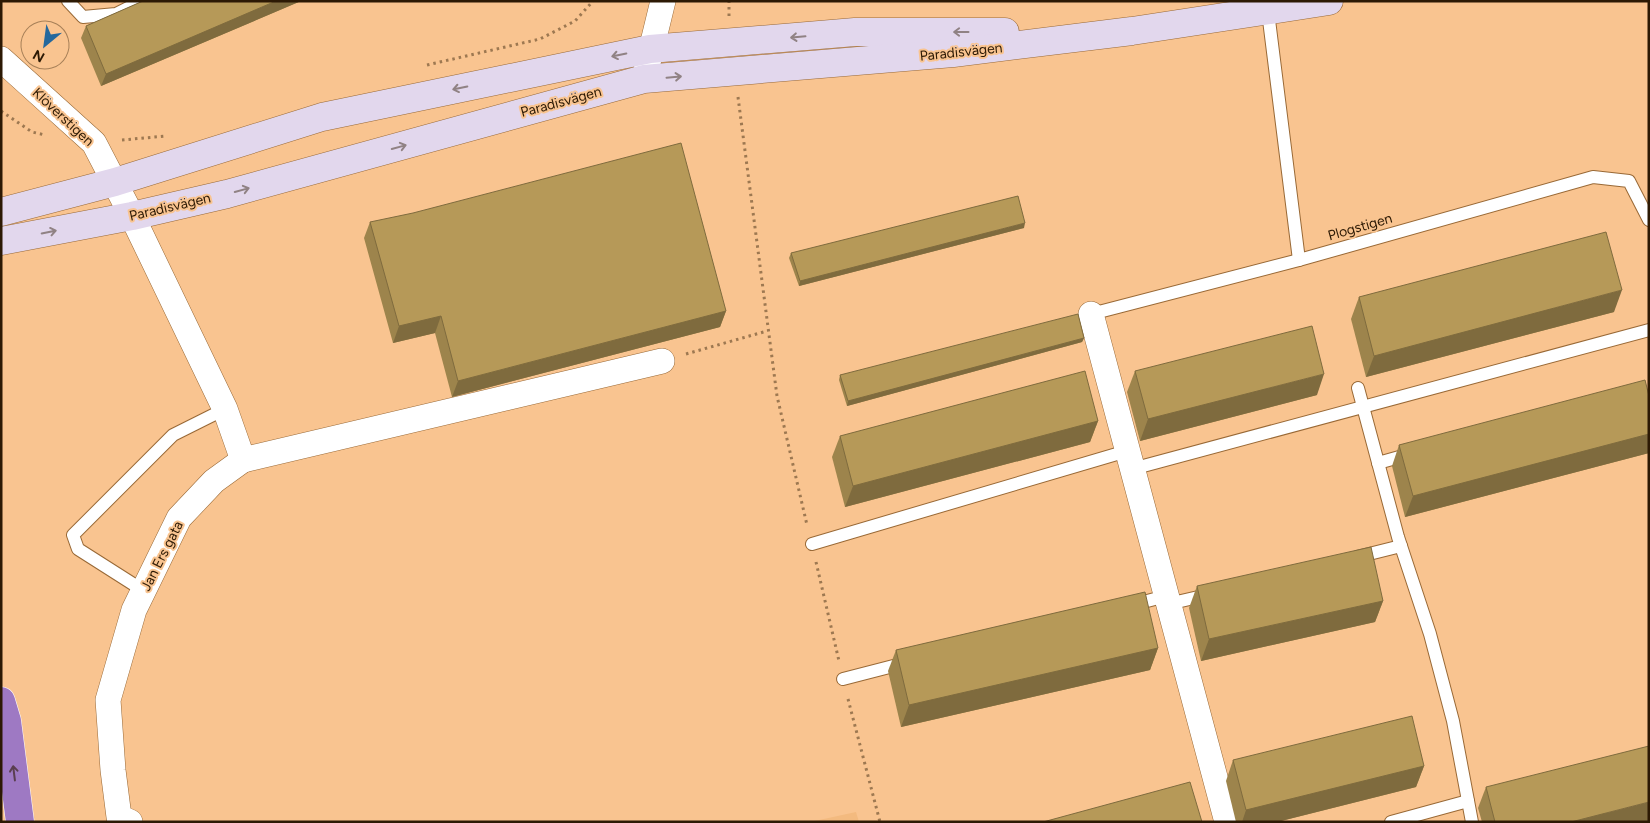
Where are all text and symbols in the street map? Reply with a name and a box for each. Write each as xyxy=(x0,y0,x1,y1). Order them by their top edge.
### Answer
north arrow xyxy=(20,20,70,70)
one-way arrow xyxy=(953,27,969,37)
one-way arrow xyxy=(791,32,807,42)
street label: Paradisvägen xyxy=(919,39,1003,65)
text: N xyxy=(30,46,48,66)
one-way arrow xyxy=(612,51,628,60)
one-way arrow xyxy=(666,72,682,81)
street label: Paradisvägen xyxy=(519,83,603,121)
street label: Klöverstigen xyxy=(29,84,97,150)
one-way arrow xyxy=(453,84,469,93)
one-way arrow xyxy=(390,142,406,151)
one-way arrow xyxy=(234,185,250,195)
street label: Paradisvägen xyxy=(128,189,213,225)
street label: Plogstigen xyxy=(1326,210,1394,244)
one-way arrow xyxy=(41,227,57,236)
street label: Jan Ers gata xyxy=(137,518,187,594)
one-way arrow xyxy=(9,766,19,782)

